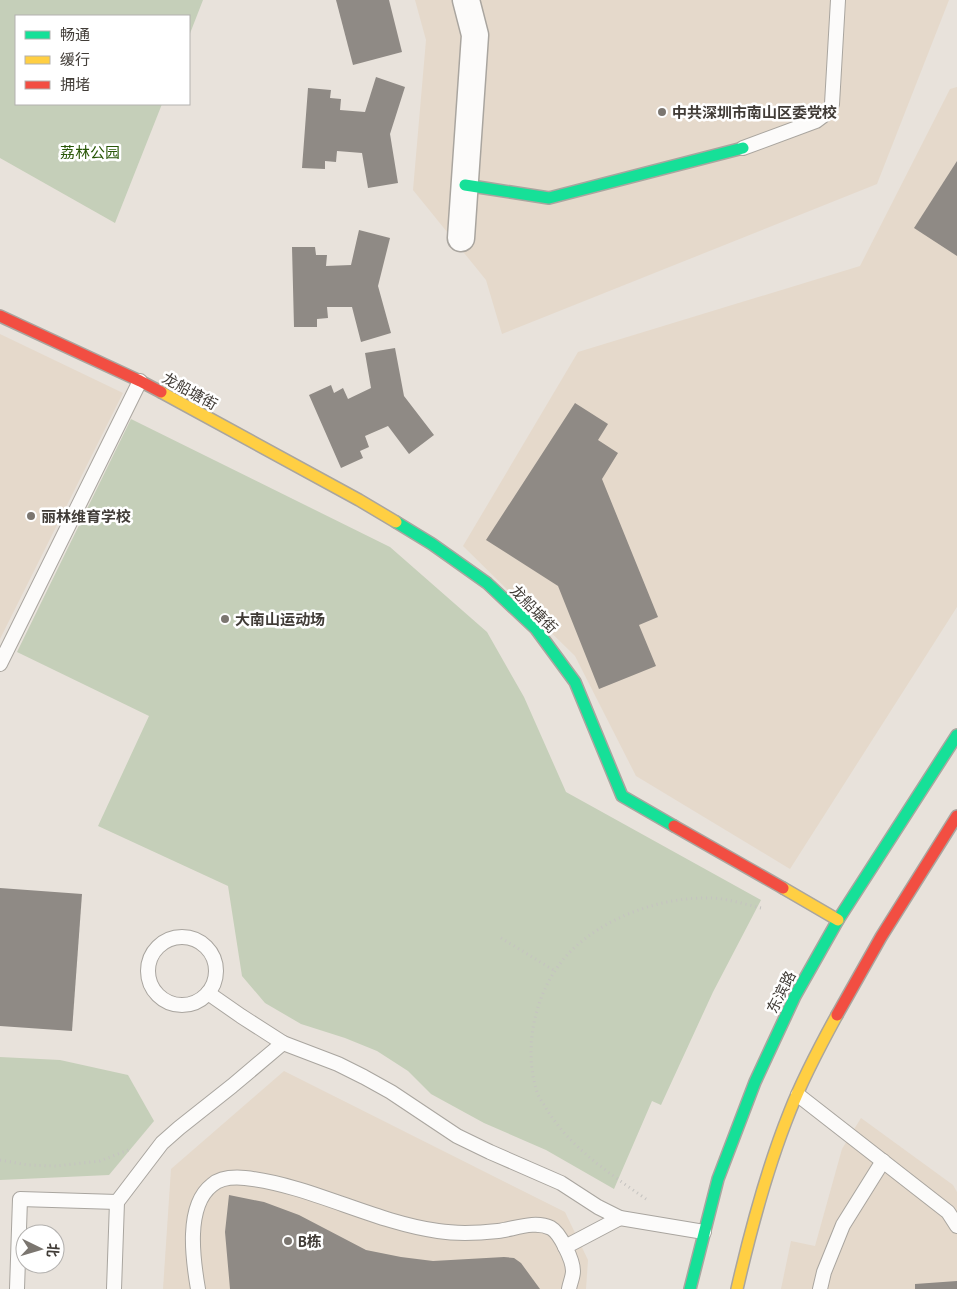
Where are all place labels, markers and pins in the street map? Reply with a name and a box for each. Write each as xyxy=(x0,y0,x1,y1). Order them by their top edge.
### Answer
place label: 中共深圳市南山区委党校 xyxy=(672,103,837,122)
marker: 中共深圳市南山区委党校 xyxy=(656,106,668,118)
place label: 丽林维育学校 xyxy=(41,507,131,526)
marker: 丽林维育学校 xyxy=(25,510,37,522)
place label: 大南山运动场 xyxy=(235,610,325,629)
marker: 大南山运动场 xyxy=(219,613,231,625)
place label: B栋 xyxy=(298,1232,322,1251)
marker: B栋 xyxy=(282,1235,294,1247)

